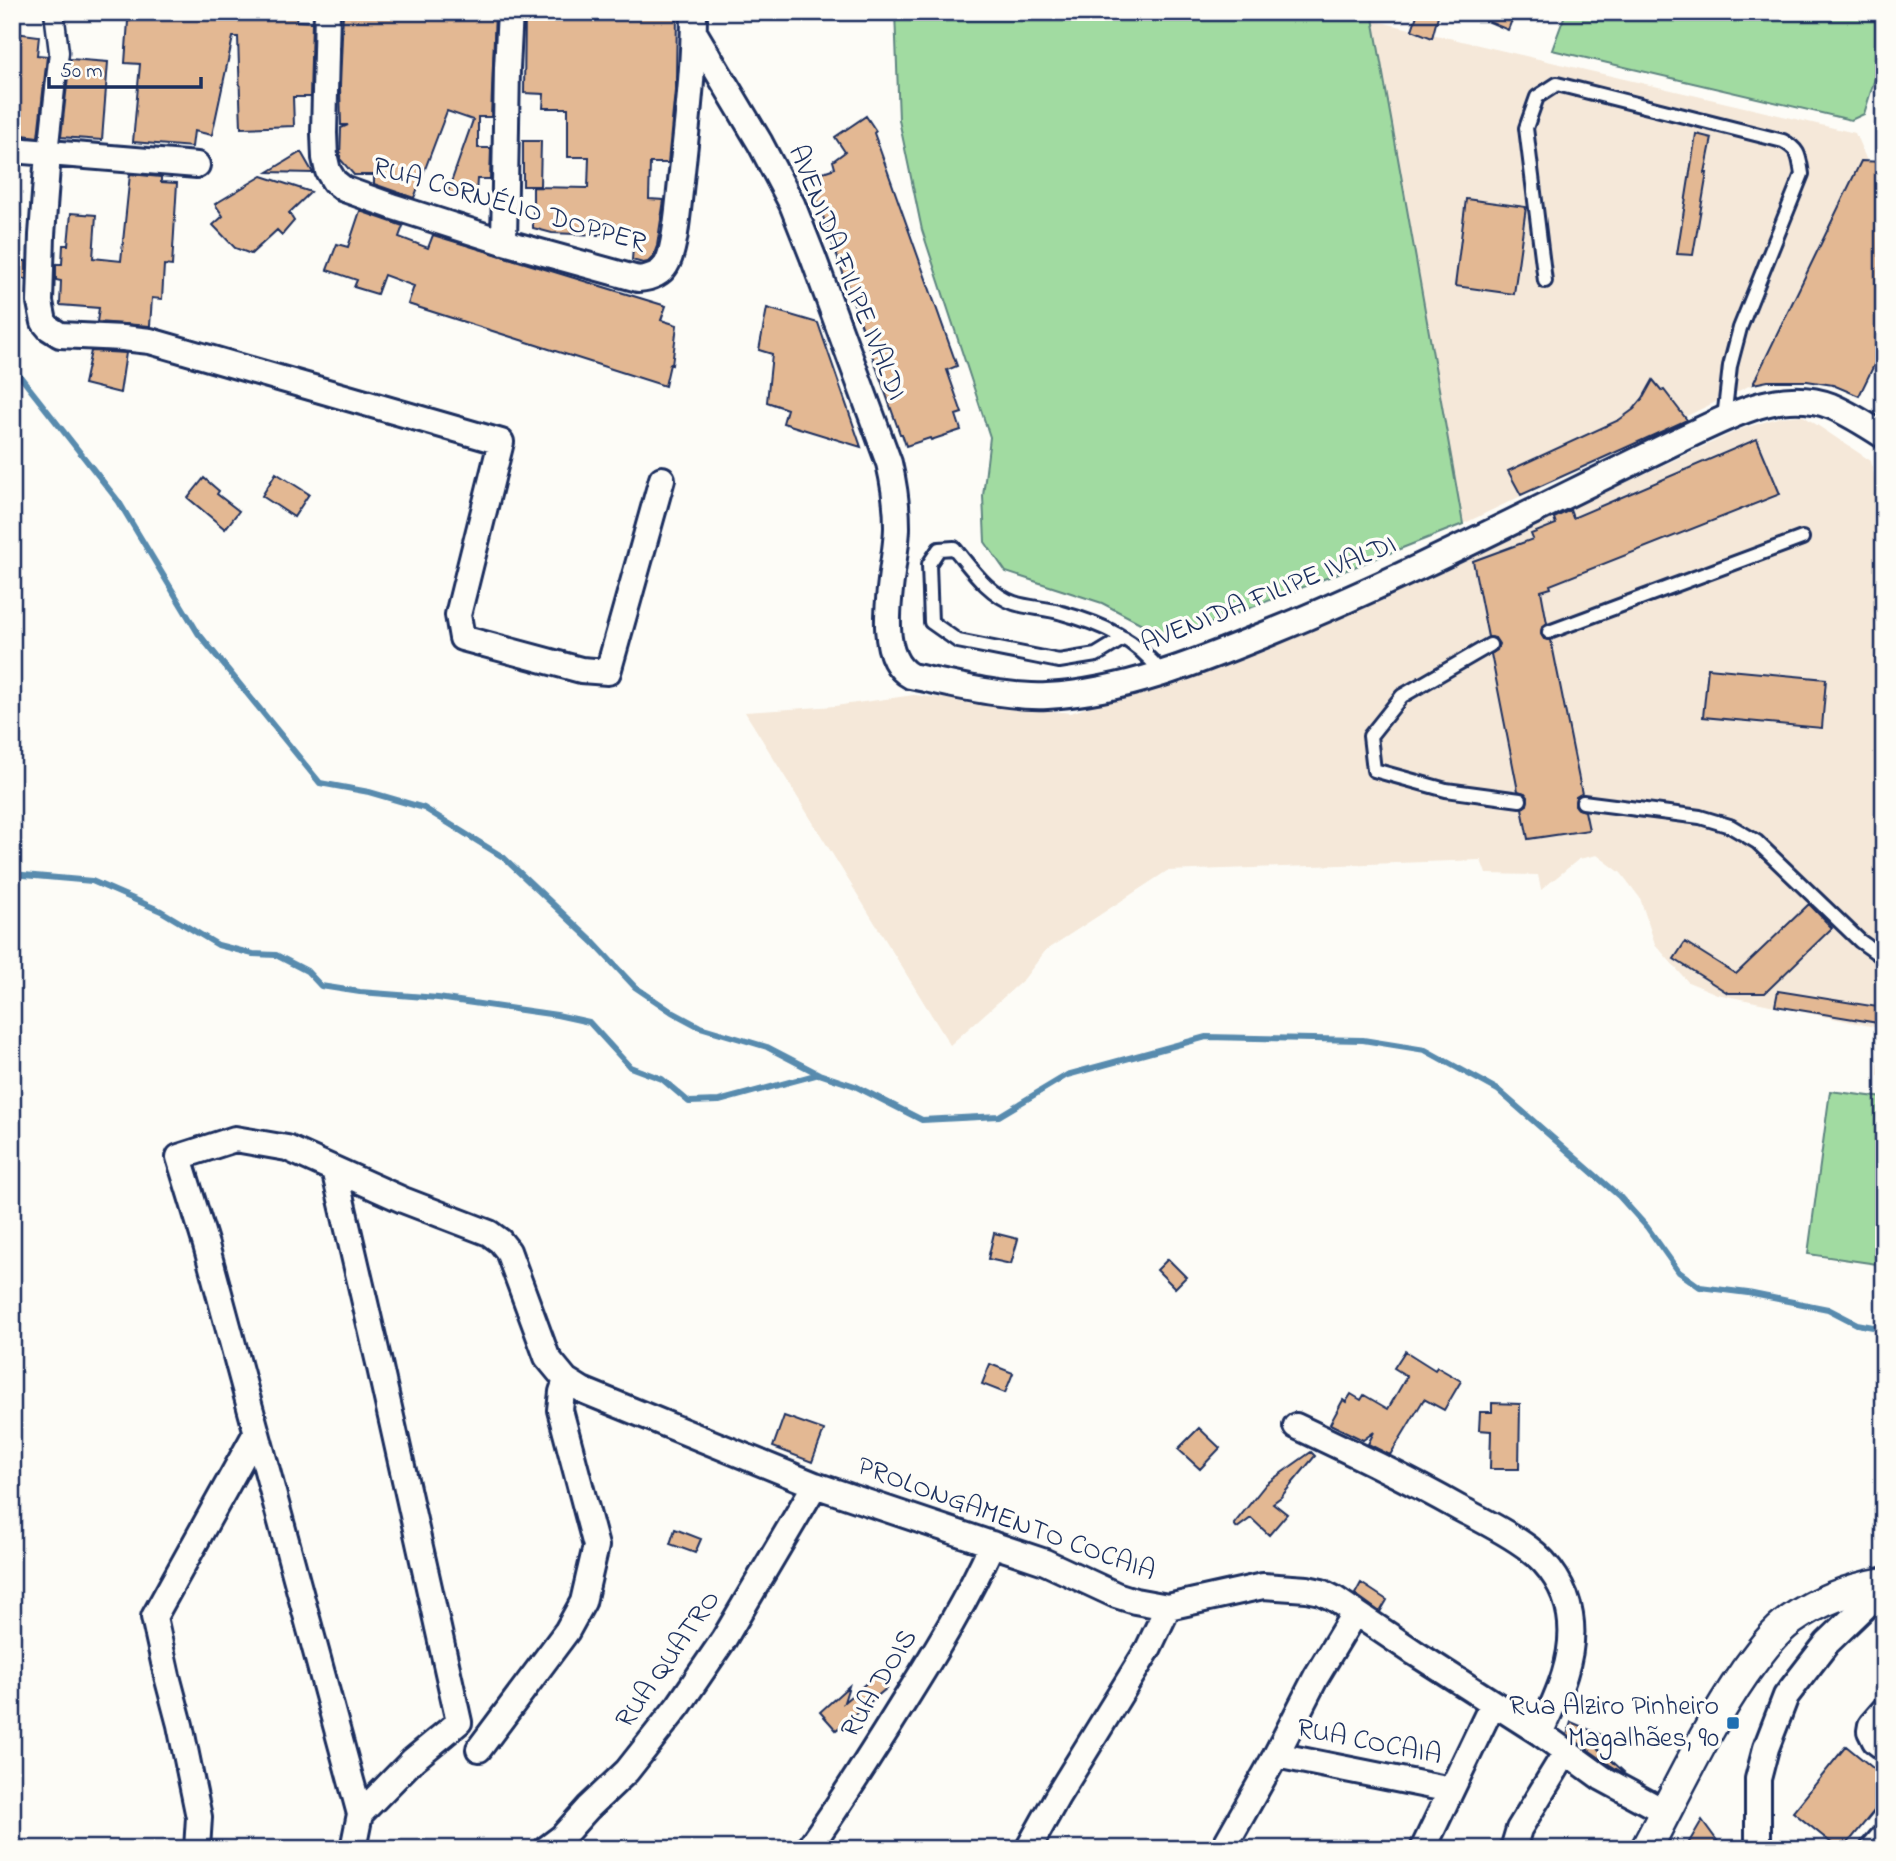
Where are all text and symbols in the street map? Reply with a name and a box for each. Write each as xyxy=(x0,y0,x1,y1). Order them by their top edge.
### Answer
scale bar xyxy=(49,46,201,90)
text: 50 m xyxy=(60,57,103,87)
street label: AVENIDA FILIPE IVALDI xyxy=(776,139,916,407)
street label: RUA CORNÉLIO DOPPER xyxy=(367,147,651,265)
street label: AVENIDA FILIPE IVALDI xyxy=(1135,525,1403,665)
street label: PROLONGAMENTO COCAIA xyxy=(851,1447,1161,1593)
street label: RUA QUATRO xyxy=(606,1582,732,1738)
street label: RUA DOIS xyxy=(831,1622,929,1746)
place label: Rua Alziro Pinheiro Magalhães, 90 xyxy=(1509,1687,1719,1760)
street label: RUA COCAIA xyxy=(1293,1709,1445,1777)
marker: Rua Alziro Pinheiro Magalhães, 90 xyxy=(1725,1715,1741,1731)

